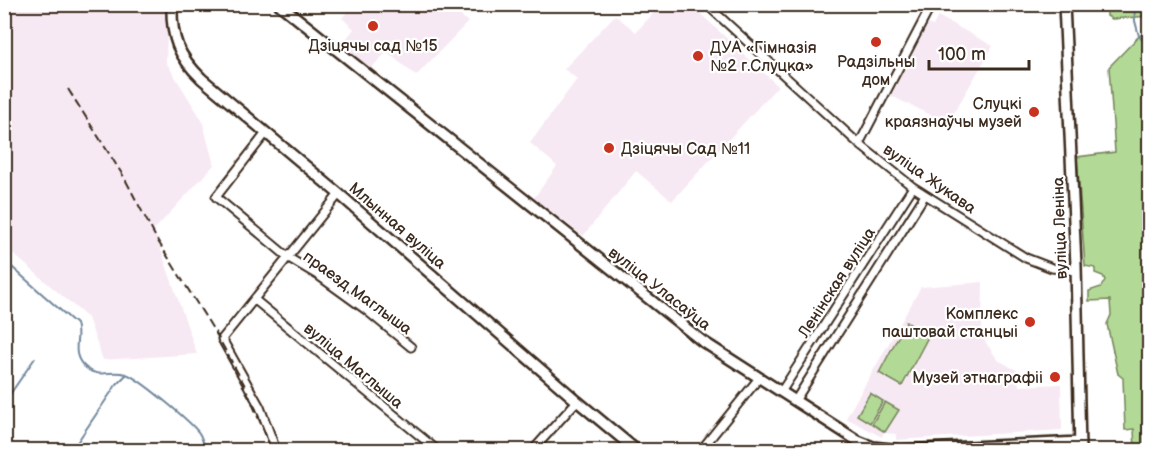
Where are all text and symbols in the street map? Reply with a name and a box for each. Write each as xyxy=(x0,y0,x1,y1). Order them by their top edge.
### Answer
marker: Дзіцячы сад №15 xyxy=(366,19,380,33)
scale bar xyxy=(929,33,1030,71)
marker: Радзільны дом xyxy=(869,35,883,49)
place label: Дзіцячы сад №15 xyxy=(308,37,438,56)
place label: ДУА «Гімназія №2 г.Слуцка» xyxy=(710,39,817,76)
text: 100 m xyxy=(938,44,986,65)
marker: ДУА «Гімназія №2 г.Слуцка» xyxy=(691,49,705,63)
place label: Радзільны дом xyxy=(837,53,915,90)
place label: Слуцкі краязнаўчы музей xyxy=(885,95,1022,132)
marker: Слуцкі краязнаўчы музей xyxy=(1027,105,1041,119)
place label: Дзіцячы Сад №11 xyxy=(621,140,750,159)
street label: вуліца Жукава xyxy=(879,140,980,219)
marker: Дзіцячы Сад №11 xyxy=(602,141,616,155)
street label: вуліца Леніна xyxy=(1049,176,1072,280)
street label: Млынная вуліца xyxy=(345,179,450,274)
street label: Ленінская вуліца xyxy=(794,224,880,342)
street label: вуліца Уласаўца xyxy=(604,243,714,335)
street label: праезд Маглыша xyxy=(299,247,416,339)
place label: Комплекс паштовай станцыі xyxy=(882,305,1018,342)
marker: Комплекс паштовай станцыі xyxy=(1023,315,1037,329)
street label: вуліца Маглыша xyxy=(300,319,407,413)
place label: Музей этнаграфіі xyxy=(912,369,1043,388)
marker: Музей этнаграфіі xyxy=(1048,370,1062,384)

